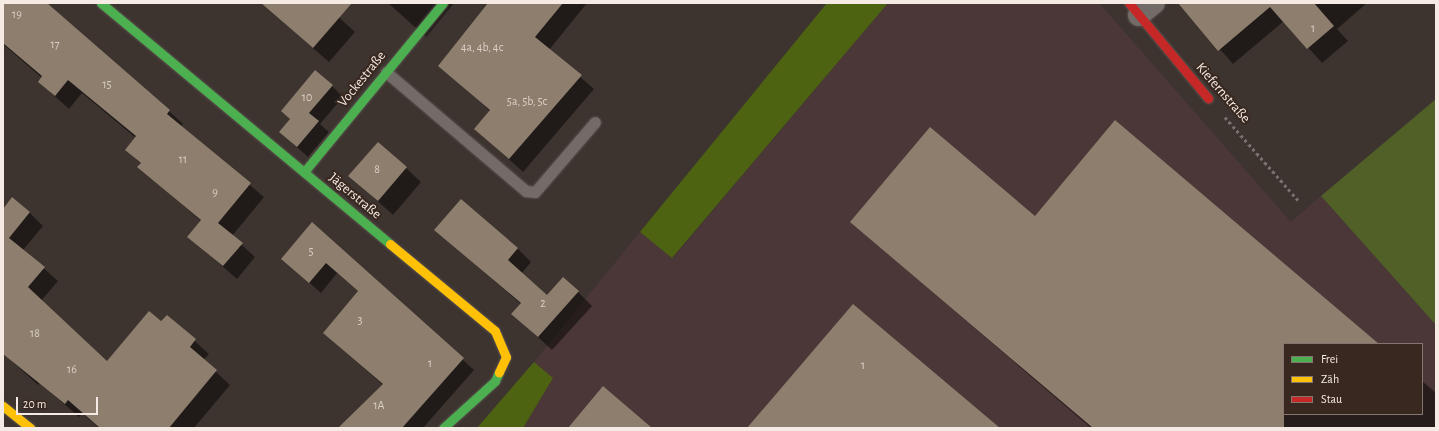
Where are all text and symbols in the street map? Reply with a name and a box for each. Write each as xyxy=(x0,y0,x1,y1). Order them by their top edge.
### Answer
house number: 19 xyxy=(12,8,22,22)
house number: 1 xyxy=(1311,22,1315,36)
house number: 17 xyxy=(50,38,60,52)
house number: 4a, 4b, 4c xyxy=(461,41,503,55)
street label: Vockestraße xyxy=(334,48,390,110)
street label: Kiefernstraße xyxy=(1192,59,1254,127)
house number: 15 xyxy=(102,78,112,92)
house number: 10 xyxy=(302,91,312,105)
house number: 5a, 5b, 5c xyxy=(507,95,547,109)
house number: 11 xyxy=(179,153,187,167)
house number: 8 xyxy=(374,163,380,177)
street label: Jägerstraße xyxy=(325,169,385,223)
house number: 9 xyxy=(212,186,218,200)
house number: 5 xyxy=(308,245,314,259)
house number: 2 xyxy=(540,297,546,311)
house number: 3 xyxy=(358,314,362,328)
house number: 18 xyxy=(30,327,40,341)
legend xyxy=(1283,343,1423,415)
text: Frei xyxy=(1321,353,1338,365)
house number: 1 xyxy=(428,357,432,371)
house number: 1 xyxy=(861,359,865,373)
house number: 16 xyxy=(67,363,77,377)
text: Zäh xyxy=(1321,373,1339,385)
scale bar xyxy=(18,389,100,415)
text: Stau xyxy=(1321,393,1342,405)
text: 20 m xyxy=(23,398,46,410)
house number: 1A xyxy=(373,399,385,413)

